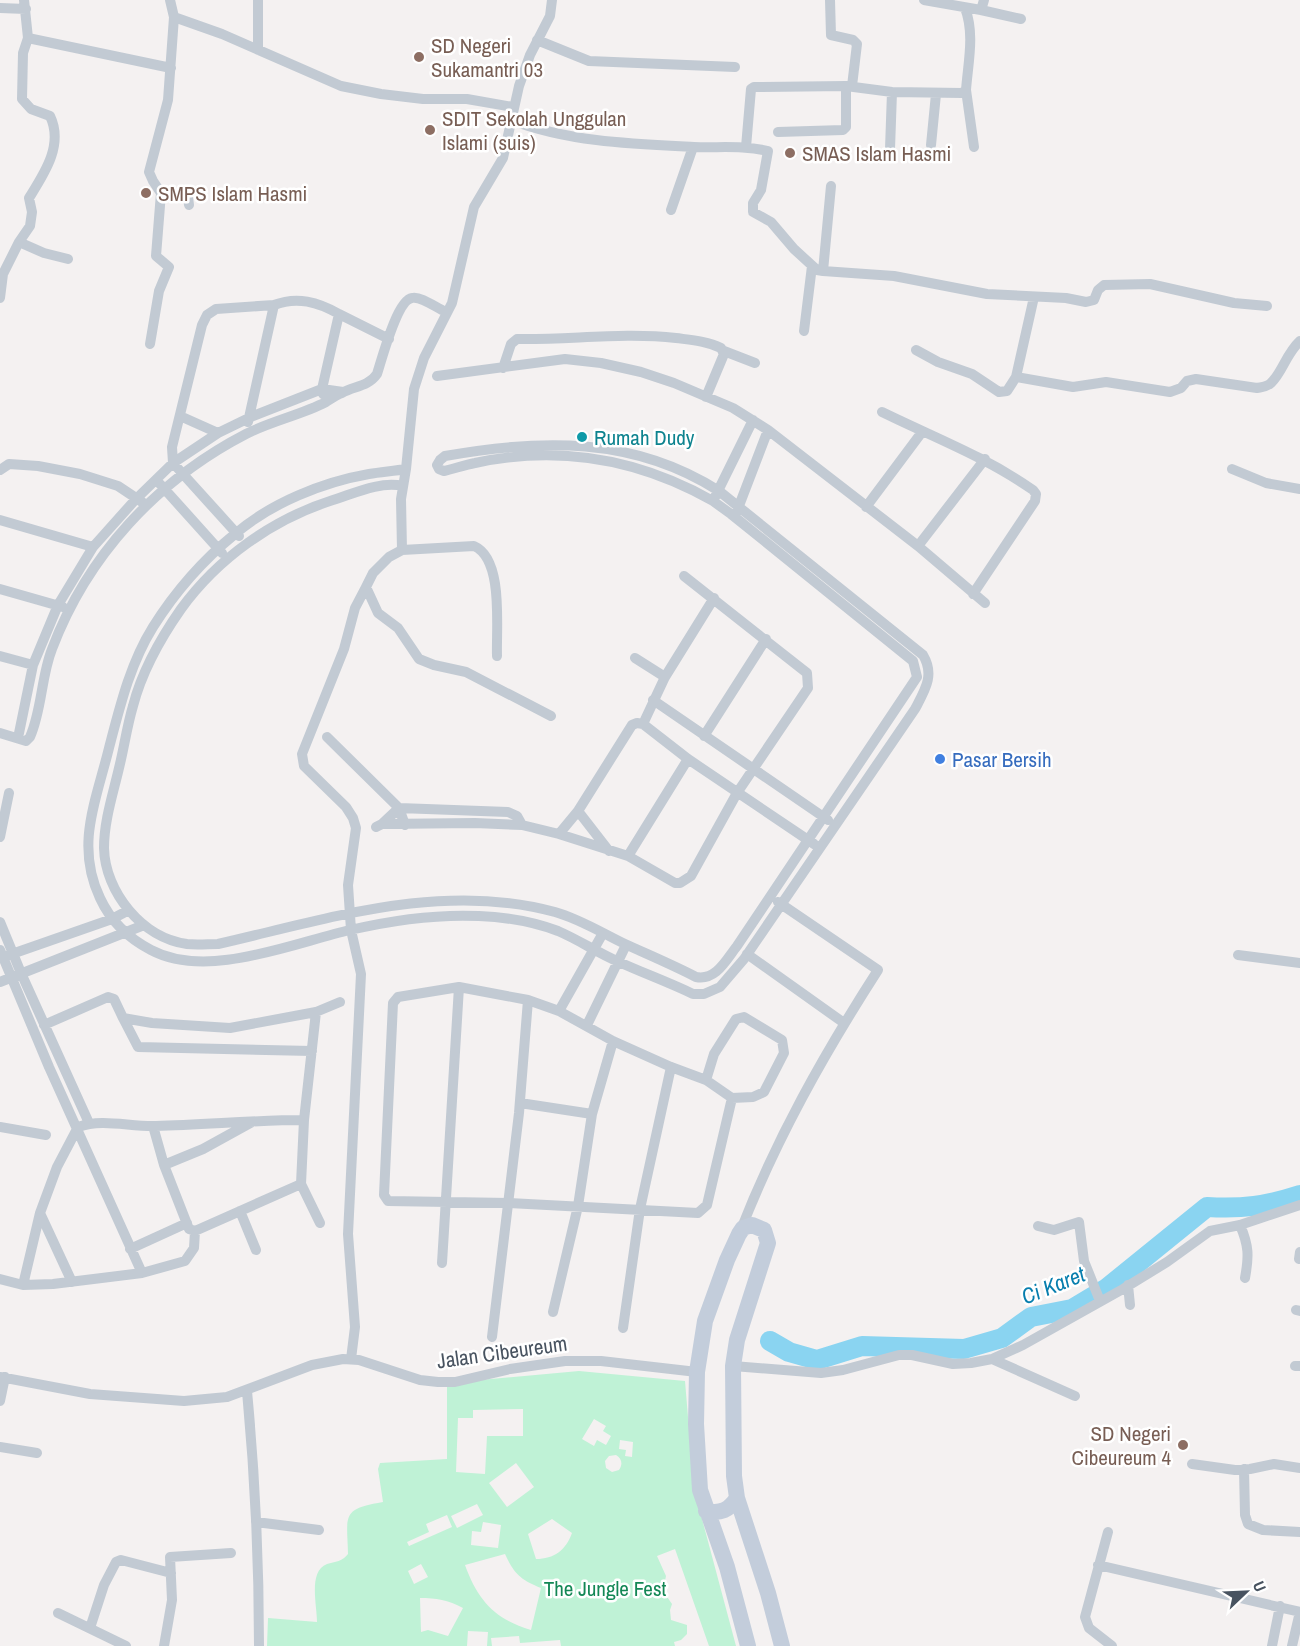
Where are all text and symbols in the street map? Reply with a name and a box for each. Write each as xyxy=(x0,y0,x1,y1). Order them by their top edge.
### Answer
place label: SD Negeri Sukamantri 03 xyxy=(431,31,543,84)
marker: SD Negeri Sukamantri 03 xyxy=(412,50,426,64)
place label: SDIT Sekolah Unggulan Islami (suis) xyxy=(442,104,626,157)
marker: SDIT Sekolah Unggulan Islami (suis) xyxy=(423,123,437,137)
place label: SMAS Islam Hasmi xyxy=(802,139,951,168)
marker: SMAS Islam Hasmi xyxy=(783,146,797,160)
place label: SMPS Islam Hasmi xyxy=(158,179,307,208)
marker: SMPS Islam Hasmi xyxy=(139,186,153,200)
place label: Rumah Dudy xyxy=(594,423,695,452)
marker: Rumah Dudy xyxy=(575,430,589,444)
place label: Pasar Bersih xyxy=(952,745,1052,774)
marker: Pasar Bersih xyxy=(933,752,947,766)
water label: Ci Karet xyxy=(1017,1258,1090,1311)
street label: Jalan Cibeureum xyxy=(435,1329,569,1375)
place label: SD Negeri Cibeureum 4 xyxy=(1071,1419,1171,1472)
marker: SD Negeri Cibeureum 4 xyxy=(1176,1438,1190,1452)
north arrow xyxy=(1216,1562,1276,1622)
park label: The Jungle Fest xyxy=(544,1574,667,1603)
text: U xyxy=(1248,1577,1272,1595)

